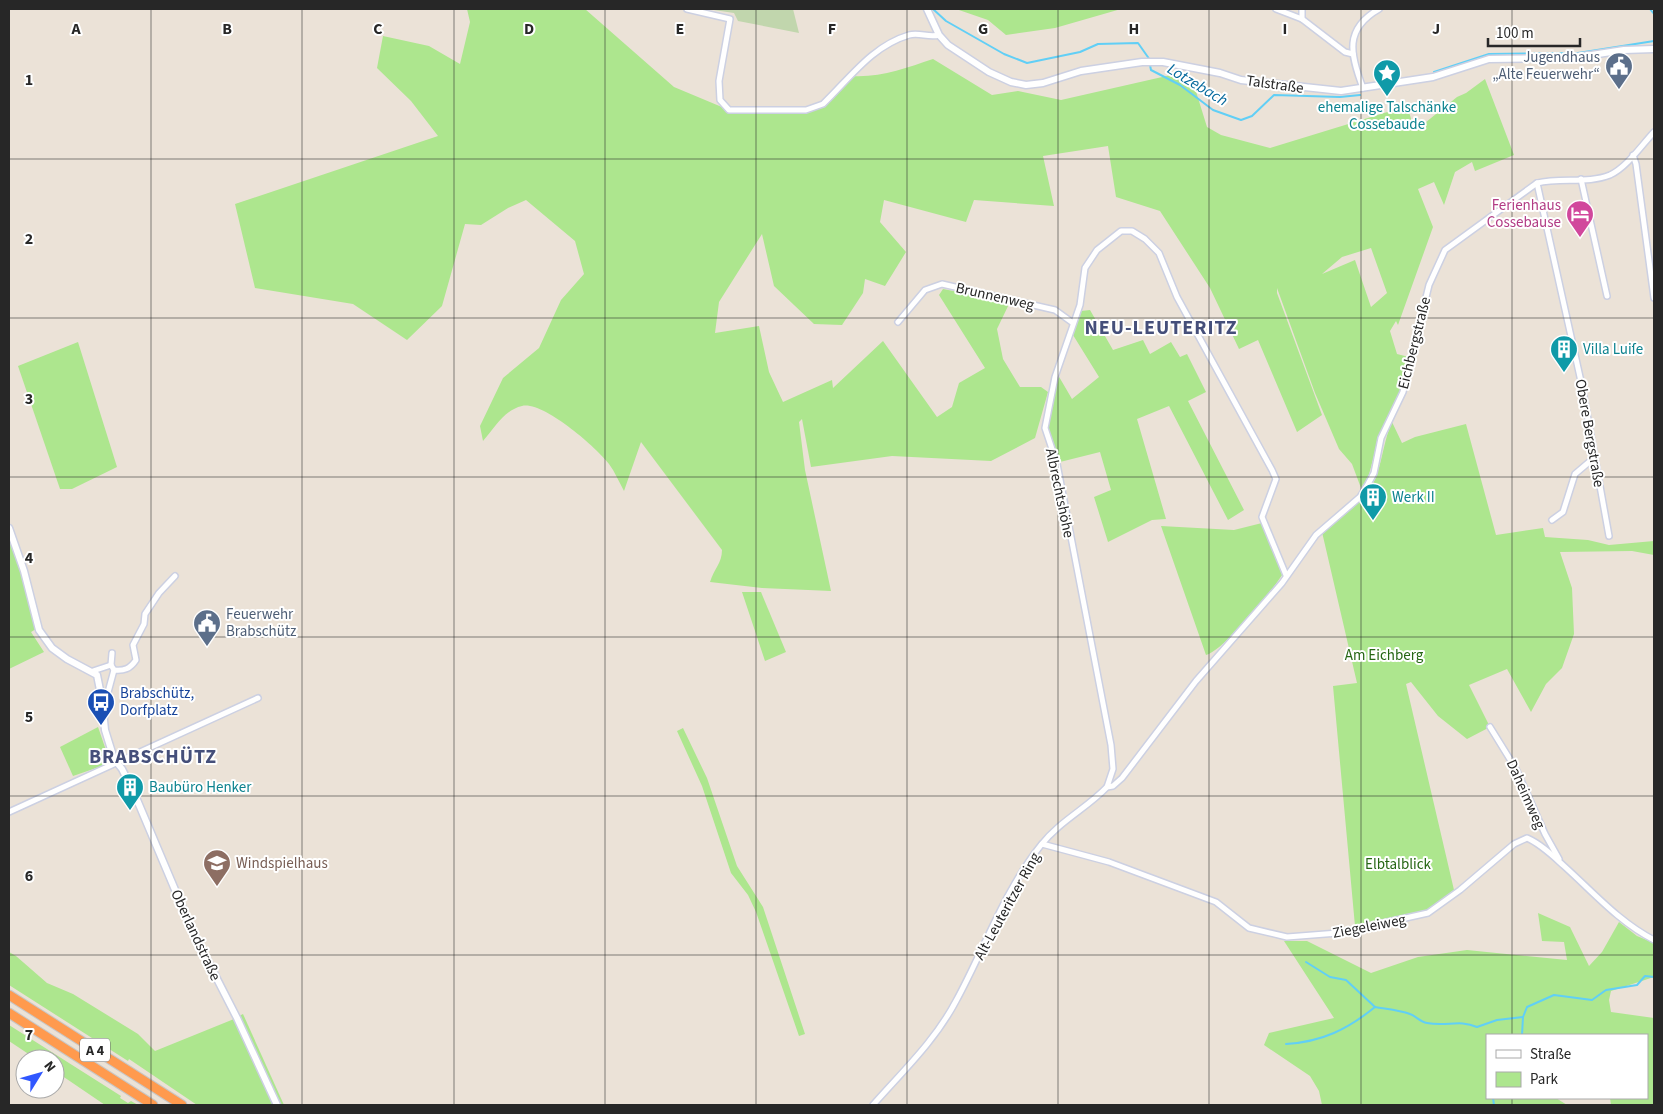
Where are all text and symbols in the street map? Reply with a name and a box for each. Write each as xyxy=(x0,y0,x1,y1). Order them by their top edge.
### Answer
scale bar xyxy=(1488,15,1580,47)
text: A xyxy=(70,18,81,40)
text: B xyxy=(222,18,232,40)
text: C xyxy=(373,18,383,40)
text: D xyxy=(524,18,534,40)
text: E xyxy=(676,18,684,40)
text: F xyxy=(828,18,836,40)
text: G xyxy=(978,18,988,40)
text: H xyxy=(1129,18,1139,40)
text: I xyxy=(1283,18,1287,40)
text: J xyxy=(1432,18,1440,40)
text: 100 m xyxy=(1496,23,1534,44)
place label: Jugendhaus „Alte Feuerwehr“ xyxy=(1492,47,1600,85)
public building icon: Jugendhaus „Alte Feuerwehr“ xyxy=(1604,51,1634,90)
water label: Lotzebach xyxy=(1163,58,1232,112)
place icon: ehemalige Talschänke Cossebaude xyxy=(1372,58,1402,97)
text: 1 xyxy=(25,69,33,91)
street label: Talstraße xyxy=(1245,70,1305,99)
place label: ehemalige Talschänke Cossebaude xyxy=(1318,97,1456,135)
place label: Ferienhaus Cossebause xyxy=(1487,195,1561,233)
hotel icon: Ferienhaus Cossebause xyxy=(1565,199,1595,238)
text: 2 xyxy=(25,228,33,250)
street label: Brunnenweg xyxy=(954,277,1037,316)
street label: Eichbergstraße xyxy=(1393,295,1436,392)
district label: NEU-LEUTERITZ xyxy=(1084,314,1238,342)
building icon: Villa Luiſe xyxy=(1549,334,1579,373)
place label: Villa Luiſe xyxy=(1583,339,1643,360)
street label: Obere Bergstraße xyxy=(1570,377,1609,489)
text: 3 xyxy=(25,388,33,410)
street label: Albrechtshöhe xyxy=(1040,446,1079,540)
building icon: Werk II xyxy=(1358,482,1388,521)
place label: Werk II xyxy=(1392,487,1435,508)
text: 4 xyxy=(25,547,34,569)
place label: Feuerwehr Brabschütz xyxy=(226,604,296,642)
public building icon: Feuerwehr Brabschütz xyxy=(192,608,222,647)
park label: Am Eichberg xyxy=(1345,645,1424,666)
place label: Brabschütz, Dorfplatz xyxy=(120,683,194,721)
bus stop icon: Brabschütz, Dorfplatz xyxy=(86,687,116,726)
text: 5 xyxy=(25,706,33,728)
district label: BRABSCHÜTZ xyxy=(89,743,217,771)
street label: Daheimweg xyxy=(1501,756,1550,833)
building icon: Baubüro Henker xyxy=(115,772,145,811)
place label: Baubüro Henker xyxy=(149,777,252,798)
school or university icon: Windspielhaus xyxy=(202,848,232,887)
street label: Alt-Leuteritzer Ring xyxy=(969,848,1046,964)
place label: Windspielhaus xyxy=(236,853,328,874)
park label: Elbtalblick xyxy=(1365,854,1432,875)
text: 6 xyxy=(25,865,33,887)
street label: Oberlandstraße xyxy=(165,886,226,984)
street label: Ziegeleiweg xyxy=(1331,909,1408,944)
text: 7 xyxy=(25,1024,33,1046)
legend xyxy=(1486,1034,1648,1099)
road number: A 4 xyxy=(80,1038,110,1062)
text: Straße xyxy=(1530,1044,1571,1065)
north arrow xyxy=(15,1049,65,1099)
text: N xyxy=(39,1057,60,1077)
text: Park xyxy=(1530,1069,1559,1090)

